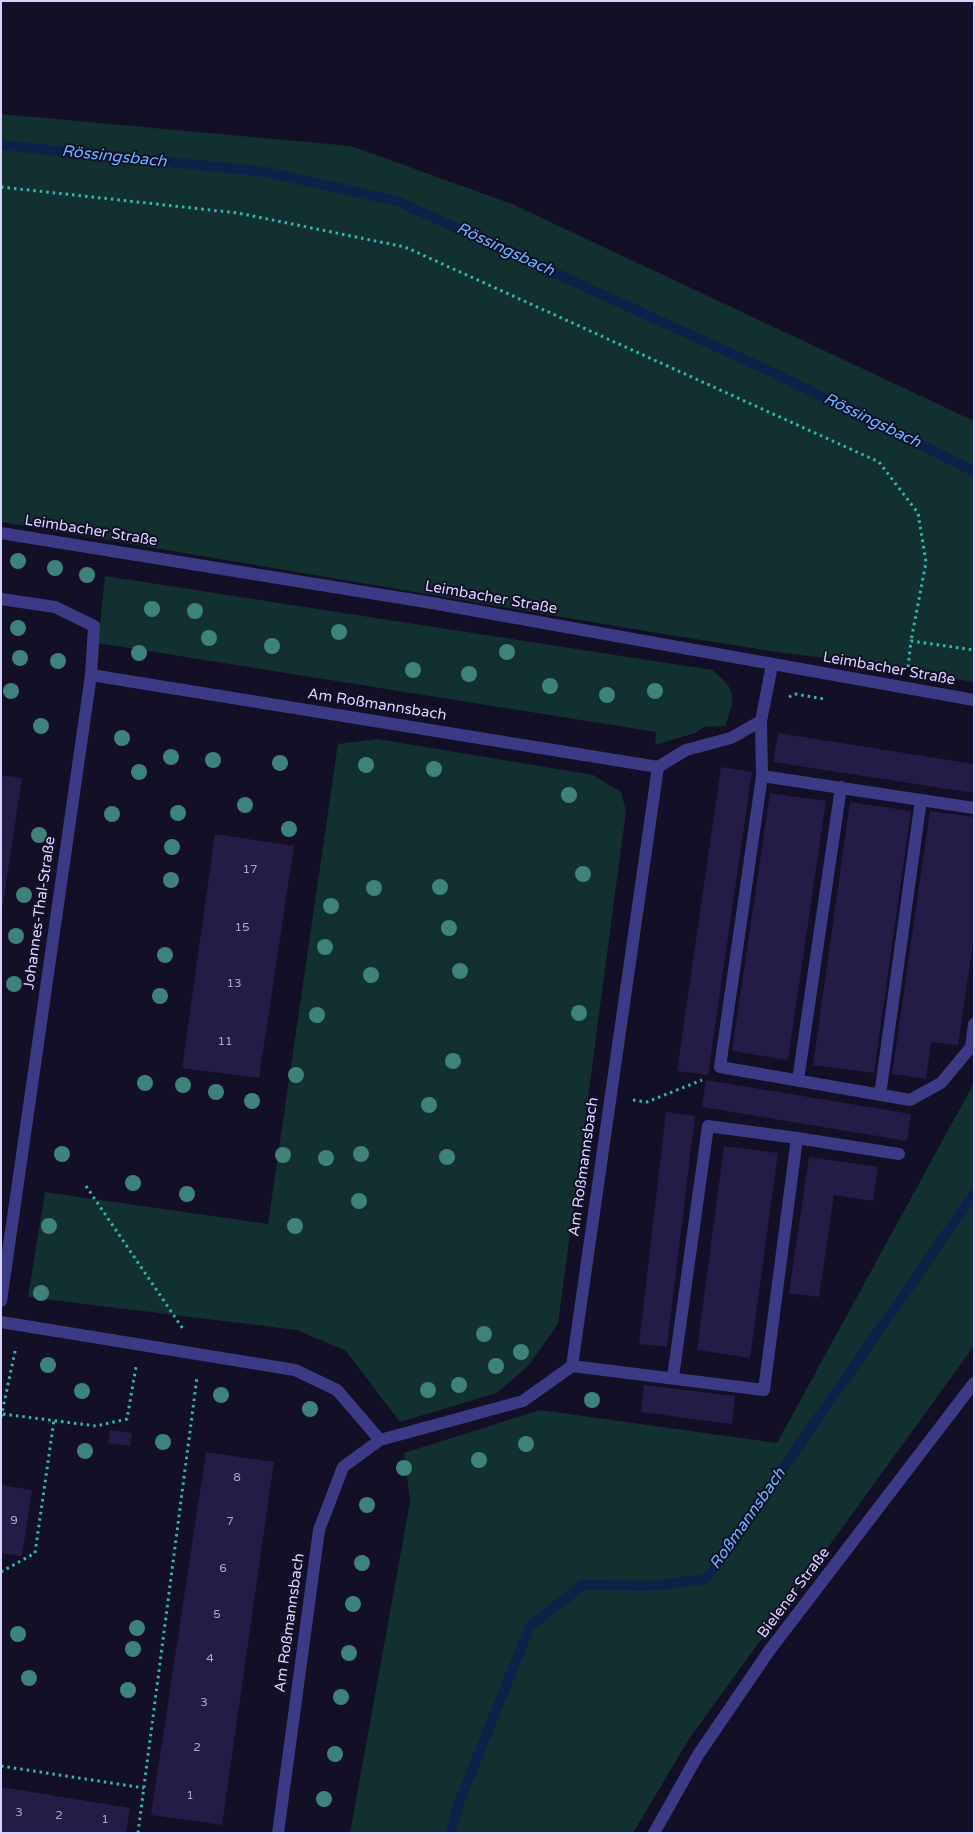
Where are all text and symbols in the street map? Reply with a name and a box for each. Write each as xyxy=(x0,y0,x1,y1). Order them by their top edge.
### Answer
water label: Rössingsbach xyxy=(61,142,167,172)
water label: Rössingsbach xyxy=(453,219,557,281)
water label: Rössingsbach xyxy=(820,389,924,453)
street label: Leimbacher Straße xyxy=(23,512,159,550)
street label: Leimbacher Straße xyxy=(423,577,559,619)
street label: Leimbacher Straße xyxy=(821,648,957,690)
street label: Am Roßmannsbach xyxy=(306,685,448,725)
street label: Johannes-Thal-Straße xyxy=(20,835,60,991)
house number: 17 xyxy=(242,863,258,877)
house number: 15 xyxy=(234,921,250,935)
house number: 13 xyxy=(226,977,242,991)
house number: 11 xyxy=(217,1035,233,1049)
street label: Am Roßmannsbach xyxy=(565,1096,603,1238)
water label: Roßmannsbach xyxy=(706,1465,790,1573)
house number: 8 xyxy=(233,1471,241,1485)
house number: 9 xyxy=(10,1514,18,1528)
house number: 7 xyxy=(226,1515,234,1529)
street label: Bielener Straße xyxy=(754,1544,834,1642)
street label: Am Roßmannsbach xyxy=(271,1552,309,1694)
house number: 6 xyxy=(219,1562,227,1576)
house number: 5 xyxy=(213,1608,221,1622)
house number: 4 xyxy=(206,1652,214,1666)
house number: 3 xyxy=(200,1696,208,1710)
house number: 2 xyxy=(193,1741,201,1755)
house number: 1 xyxy=(186,1789,194,1803)
house number: 3 xyxy=(15,1806,23,1820)
house number: 2 xyxy=(55,1809,63,1823)
house number: 1 xyxy=(101,1813,109,1827)

